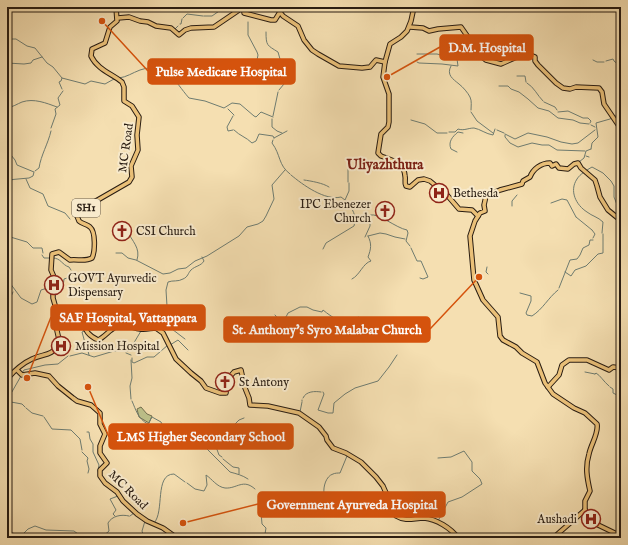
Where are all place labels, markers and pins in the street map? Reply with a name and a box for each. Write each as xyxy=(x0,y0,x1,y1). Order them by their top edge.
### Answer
callout: D.M. Hospital xyxy=(440,35,533,60)
callout: Pulse Medicare Hospital xyxy=(148,59,295,84)
hospital icon: Bethesda xyxy=(428,182,450,204)
place label: Bethesda xyxy=(453,186,499,201)
place label: IPC Ebenezer Church xyxy=(300,197,372,226)
church icon: IPC Ebenezer Church xyxy=(374,200,396,222)
church icon: CSI Church xyxy=(111,220,133,242)
place label: CSI Church xyxy=(136,224,196,239)
place label: GOVT Ayurvedic Dispensary xyxy=(68,271,157,301)
hospital icon: GOVT Ayurvedic Dispensary xyxy=(43,274,65,296)
callout: SAF Hospital, Vattappara xyxy=(51,305,205,330)
callout: St. Anthony's Syro Malabar Church xyxy=(224,317,430,342)
hospital icon: Mission Hospital xyxy=(50,335,72,357)
place label: Mission Hospital xyxy=(75,339,160,355)
church icon: St Antony xyxy=(214,371,236,393)
place label: St Antony xyxy=(239,375,289,390)
callout: LMS Higher Secondary School xyxy=(109,424,293,449)
callout: Government Ayurveda Hospital xyxy=(258,492,445,517)
hospital icon: Aushadi xyxy=(580,508,602,530)
place label: Aushadi xyxy=(536,512,577,527)

